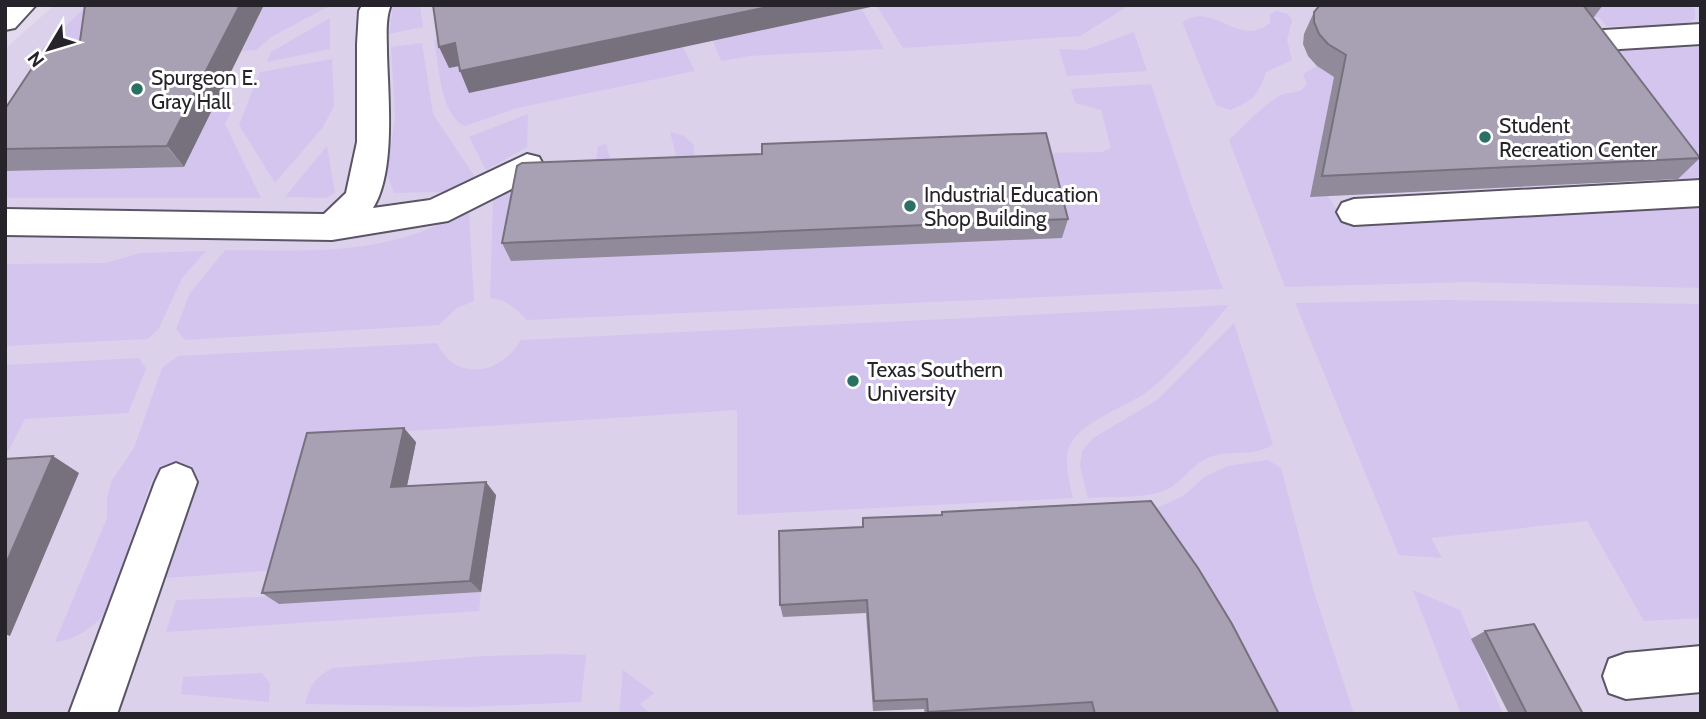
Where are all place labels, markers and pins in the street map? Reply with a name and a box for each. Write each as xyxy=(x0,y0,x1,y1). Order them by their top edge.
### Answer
place label: Spurgeon E. Gray Hall xyxy=(151,65,258,114)
marker: Spurgeon E. Gray Hall xyxy=(129,81,145,97)
place label: Student Recreation Center xyxy=(1499,113,1658,162)
marker: Student Recreation Center xyxy=(1477,129,1493,145)
place label: Industrial Education Shop Building xyxy=(924,182,1098,231)
marker: Industrial Education Shop Building xyxy=(902,198,918,214)
place label: Texas Southern University xyxy=(867,357,1003,406)
marker: Texas Southern University xyxy=(845,373,861,389)

